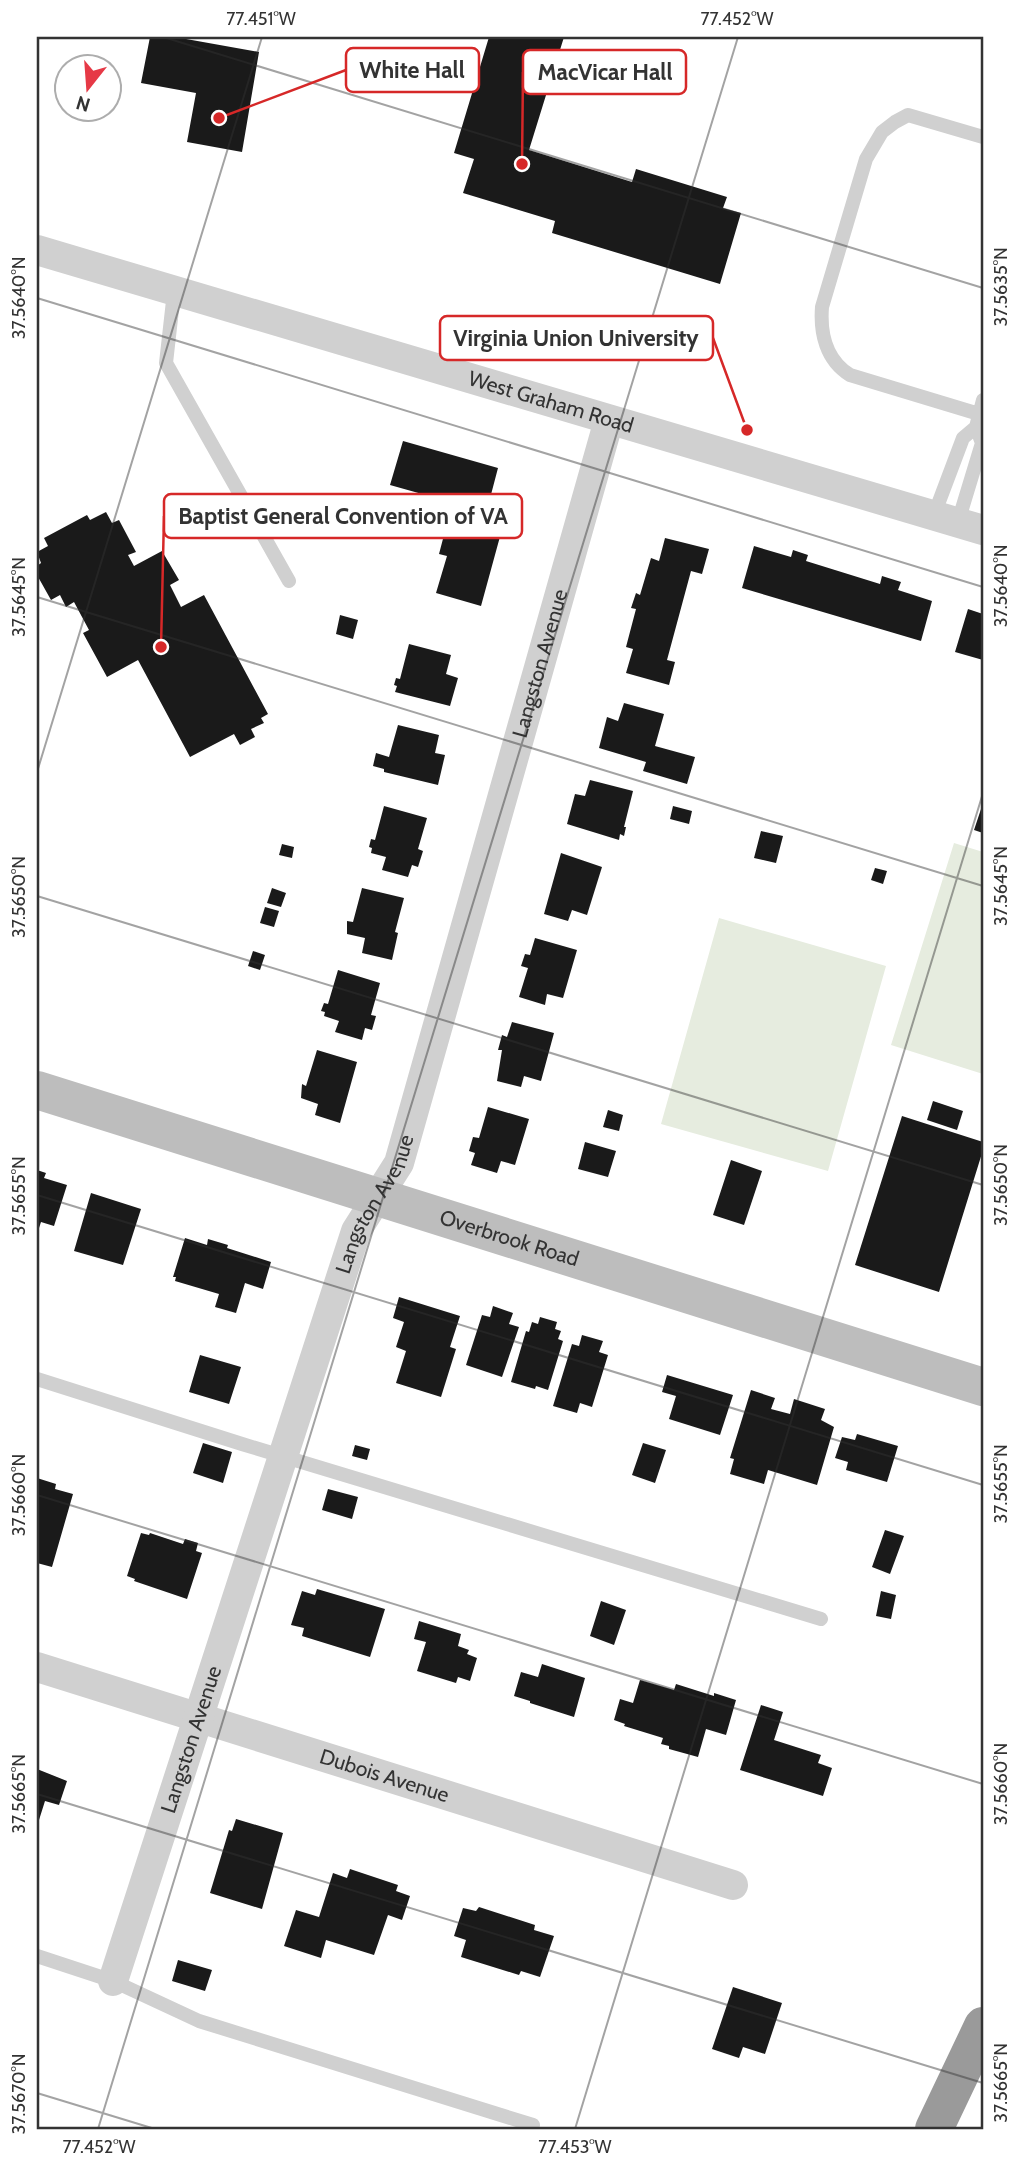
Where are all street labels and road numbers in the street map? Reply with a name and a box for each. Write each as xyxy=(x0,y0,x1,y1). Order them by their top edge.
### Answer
street label: West Graham Road xyxy=(465,365,637,438)
street label: Langston Avenue xyxy=(507,586,573,740)
street label: Langston Avenue xyxy=(330,1132,418,1277)
street label: Overbrook Road xyxy=(437,1204,582,1271)
street label: Langston Avenue xyxy=(155,1662,226,1816)
street label: Dubois Avenue xyxy=(317,1743,452,1807)

